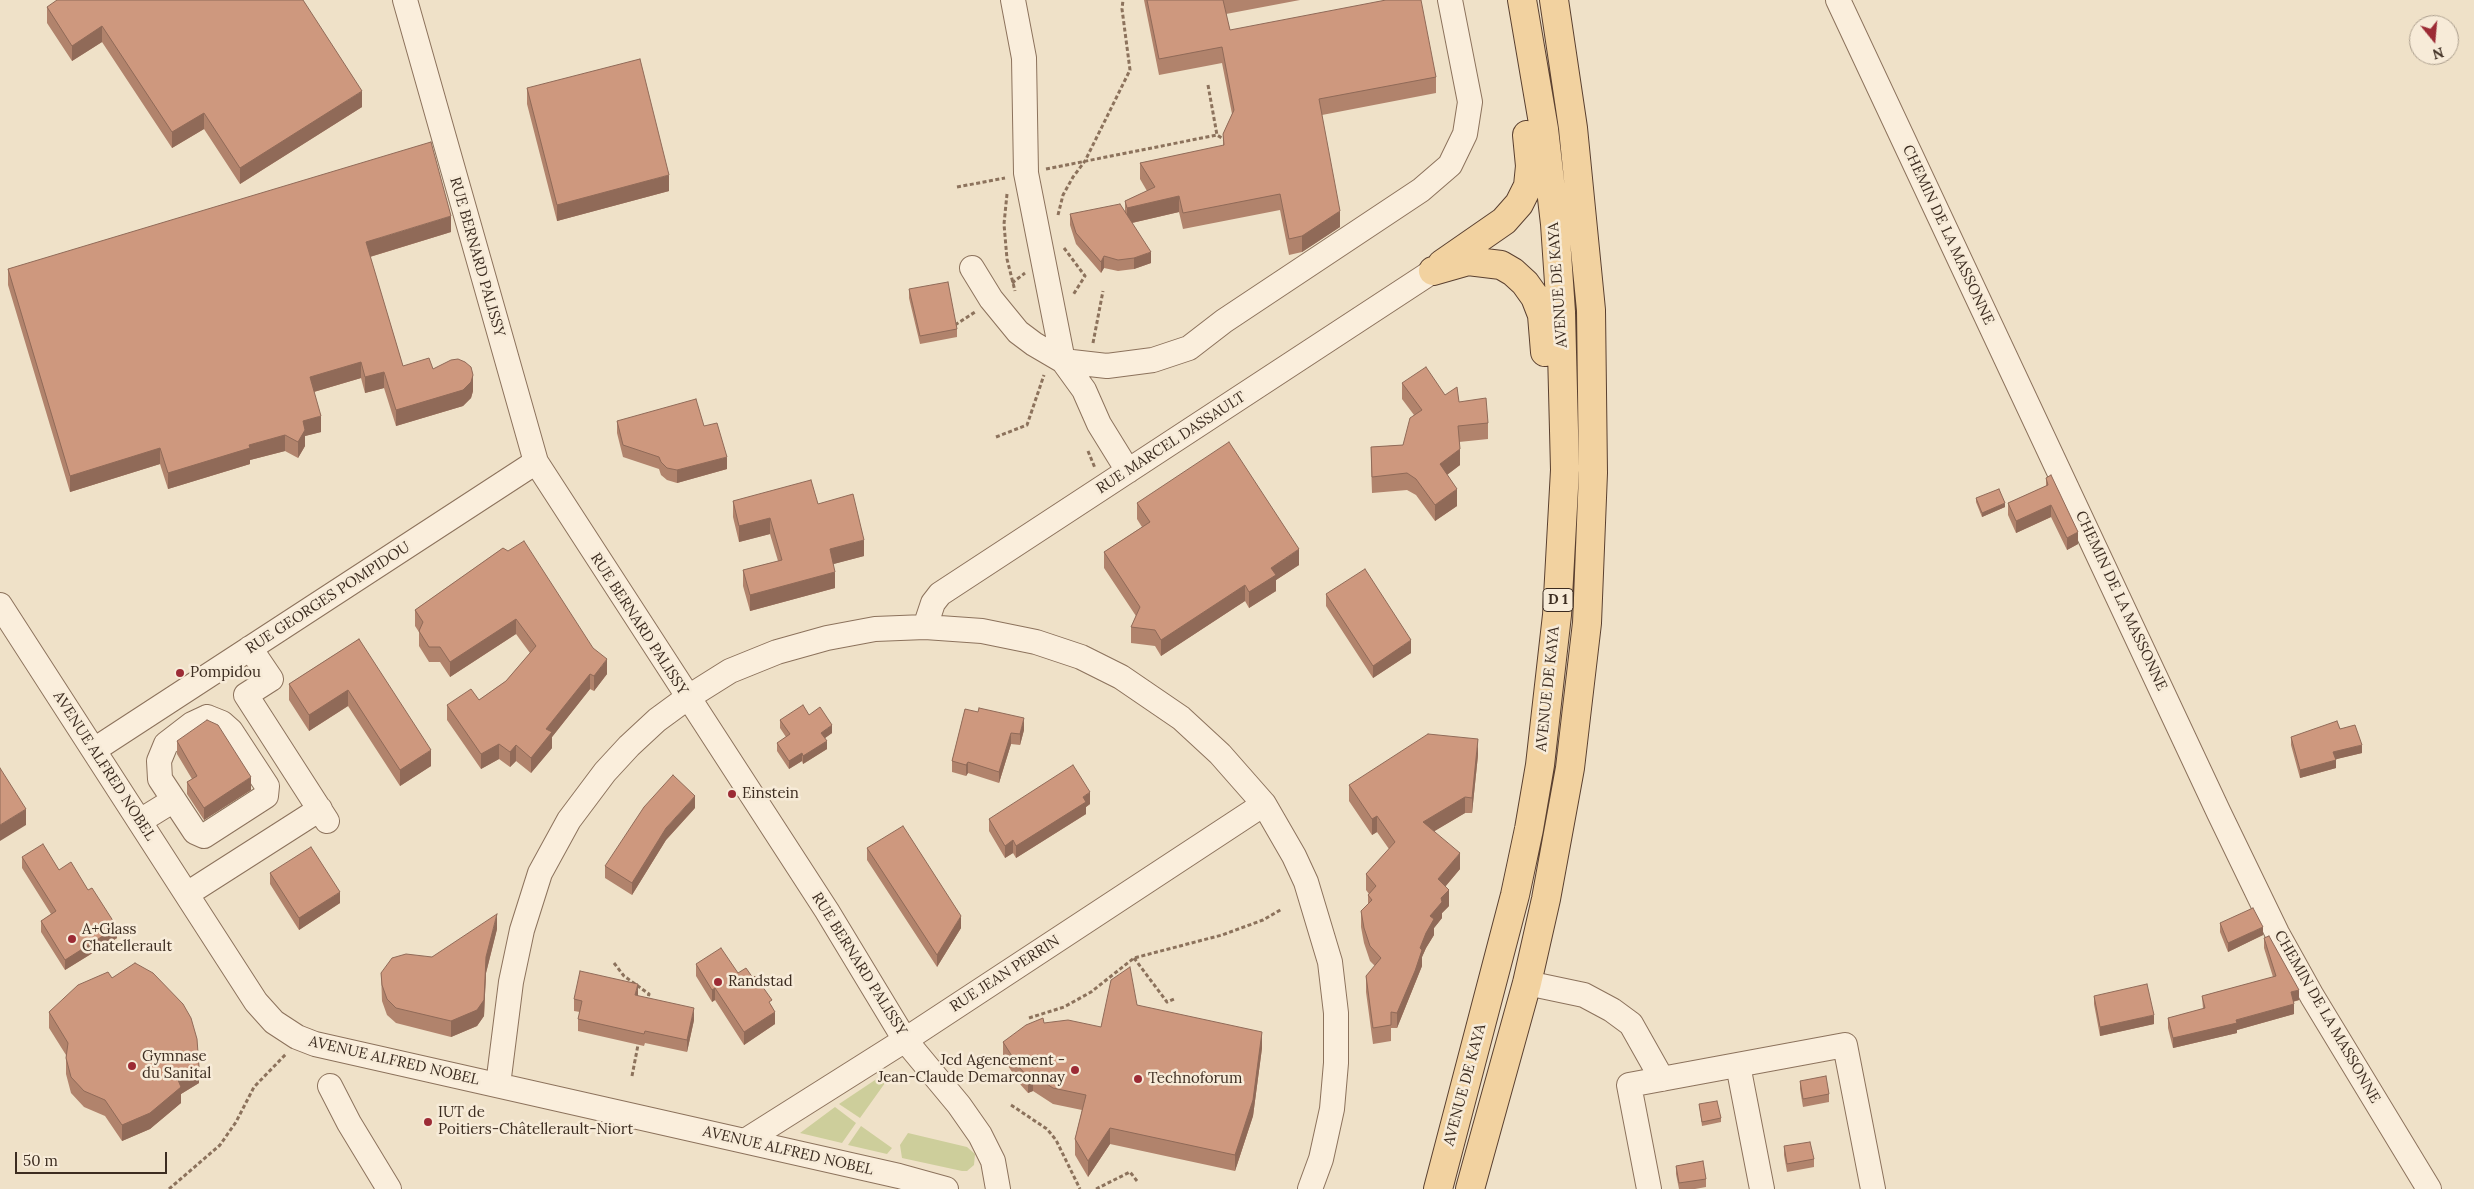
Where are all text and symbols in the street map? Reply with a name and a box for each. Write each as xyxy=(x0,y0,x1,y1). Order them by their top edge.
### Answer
north arrow xyxy=(2409,15,2459,65)
text: N xyxy=(2430,43,2446,64)
street label: CHEMIN DE LA MASSONNE xyxy=(1898,142,1998,328)
street label: RUE BERNARD PALISSY xyxy=(446,175,508,339)
street label: AVENUE DE KAYA xyxy=(1545,222,1571,348)
street label: RUE MARCEL DASSAULT xyxy=(1093,388,1249,498)
street label: CHEMIN DE LA MASSONNE xyxy=(2071,508,2171,694)
street label: RUE GEORGES POMPIDOU xyxy=(243,538,413,658)
street label: RUE BERNARD PALISSY xyxy=(586,550,692,698)
road number: D 1 xyxy=(1543,588,1573,612)
street label: AVENUE DE KAYA xyxy=(1532,626,1564,752)
place label: Pompidou xyxy=(190,664,261,682)
marker: Pompidou xyxy=(174,667,186,679)
street label: AVENUE ALFRED NOBEL xyxy=(49,688,159,844)
place label: Einstein xyxy=(742,785,799,803)
marker: Einstein xyxy=(726,788,738,800)
street label: RUE BERNARD PALISSY xyxy=(808,889,910,1039)
place label: A+Glass Chatellerault xyxy=(82,921,172,956)
street label: CHEMIN DE LA MASSONNE xyxy=(2270,927,2384,1107)
street label: RUE JEAN PERRIN xyxy=(947,932,1063,1016)
marker: A+Glass Chatellerault xyxy=(66,933,78,945)
place label: Randstad xyxy=(728,973,793,991)
marker: Randstad xyxy=(712,976,724,988)
street label: AVENUE DE KAYA xyxy=(1440,1022,1490,1148)
street label: AVENUE ALFRED NOBEL xyxy=(307,1033,481,1089)
place label: Gymnase du Sanital xyxy=(142,1048,211,1083)
place label: Jcd Agencement - Jean-Claude Demarconnay xyxy=(878,1052,1065,1087)
marker: Gymnase du Sanital xyxy=(126,1060,138,1072)
marker: Jcd Agencement - Jean-Claude Demarconnay xyxy=(1069,1064,1081,1076)
place label: Technoforum xyxy=(1148,1070,1242,1088)
marker: Technoforum xyxy=(1132,1073,1144,1085)
place label: IUT de Poitiers-Châtellerault-Niort xyxy=(438,1104,633,1139)
marker: IUT de Poitiers-Châtellerault-Niort xyxy=(422,1116,434,1128)
street label: AVENUE ALFRED NOBEL xyxy=(701,1123,875,1179)
scale bar xyxy=(18,1142,170,1174)
text: 50 m xyxy=(23,1151,58,1170)

